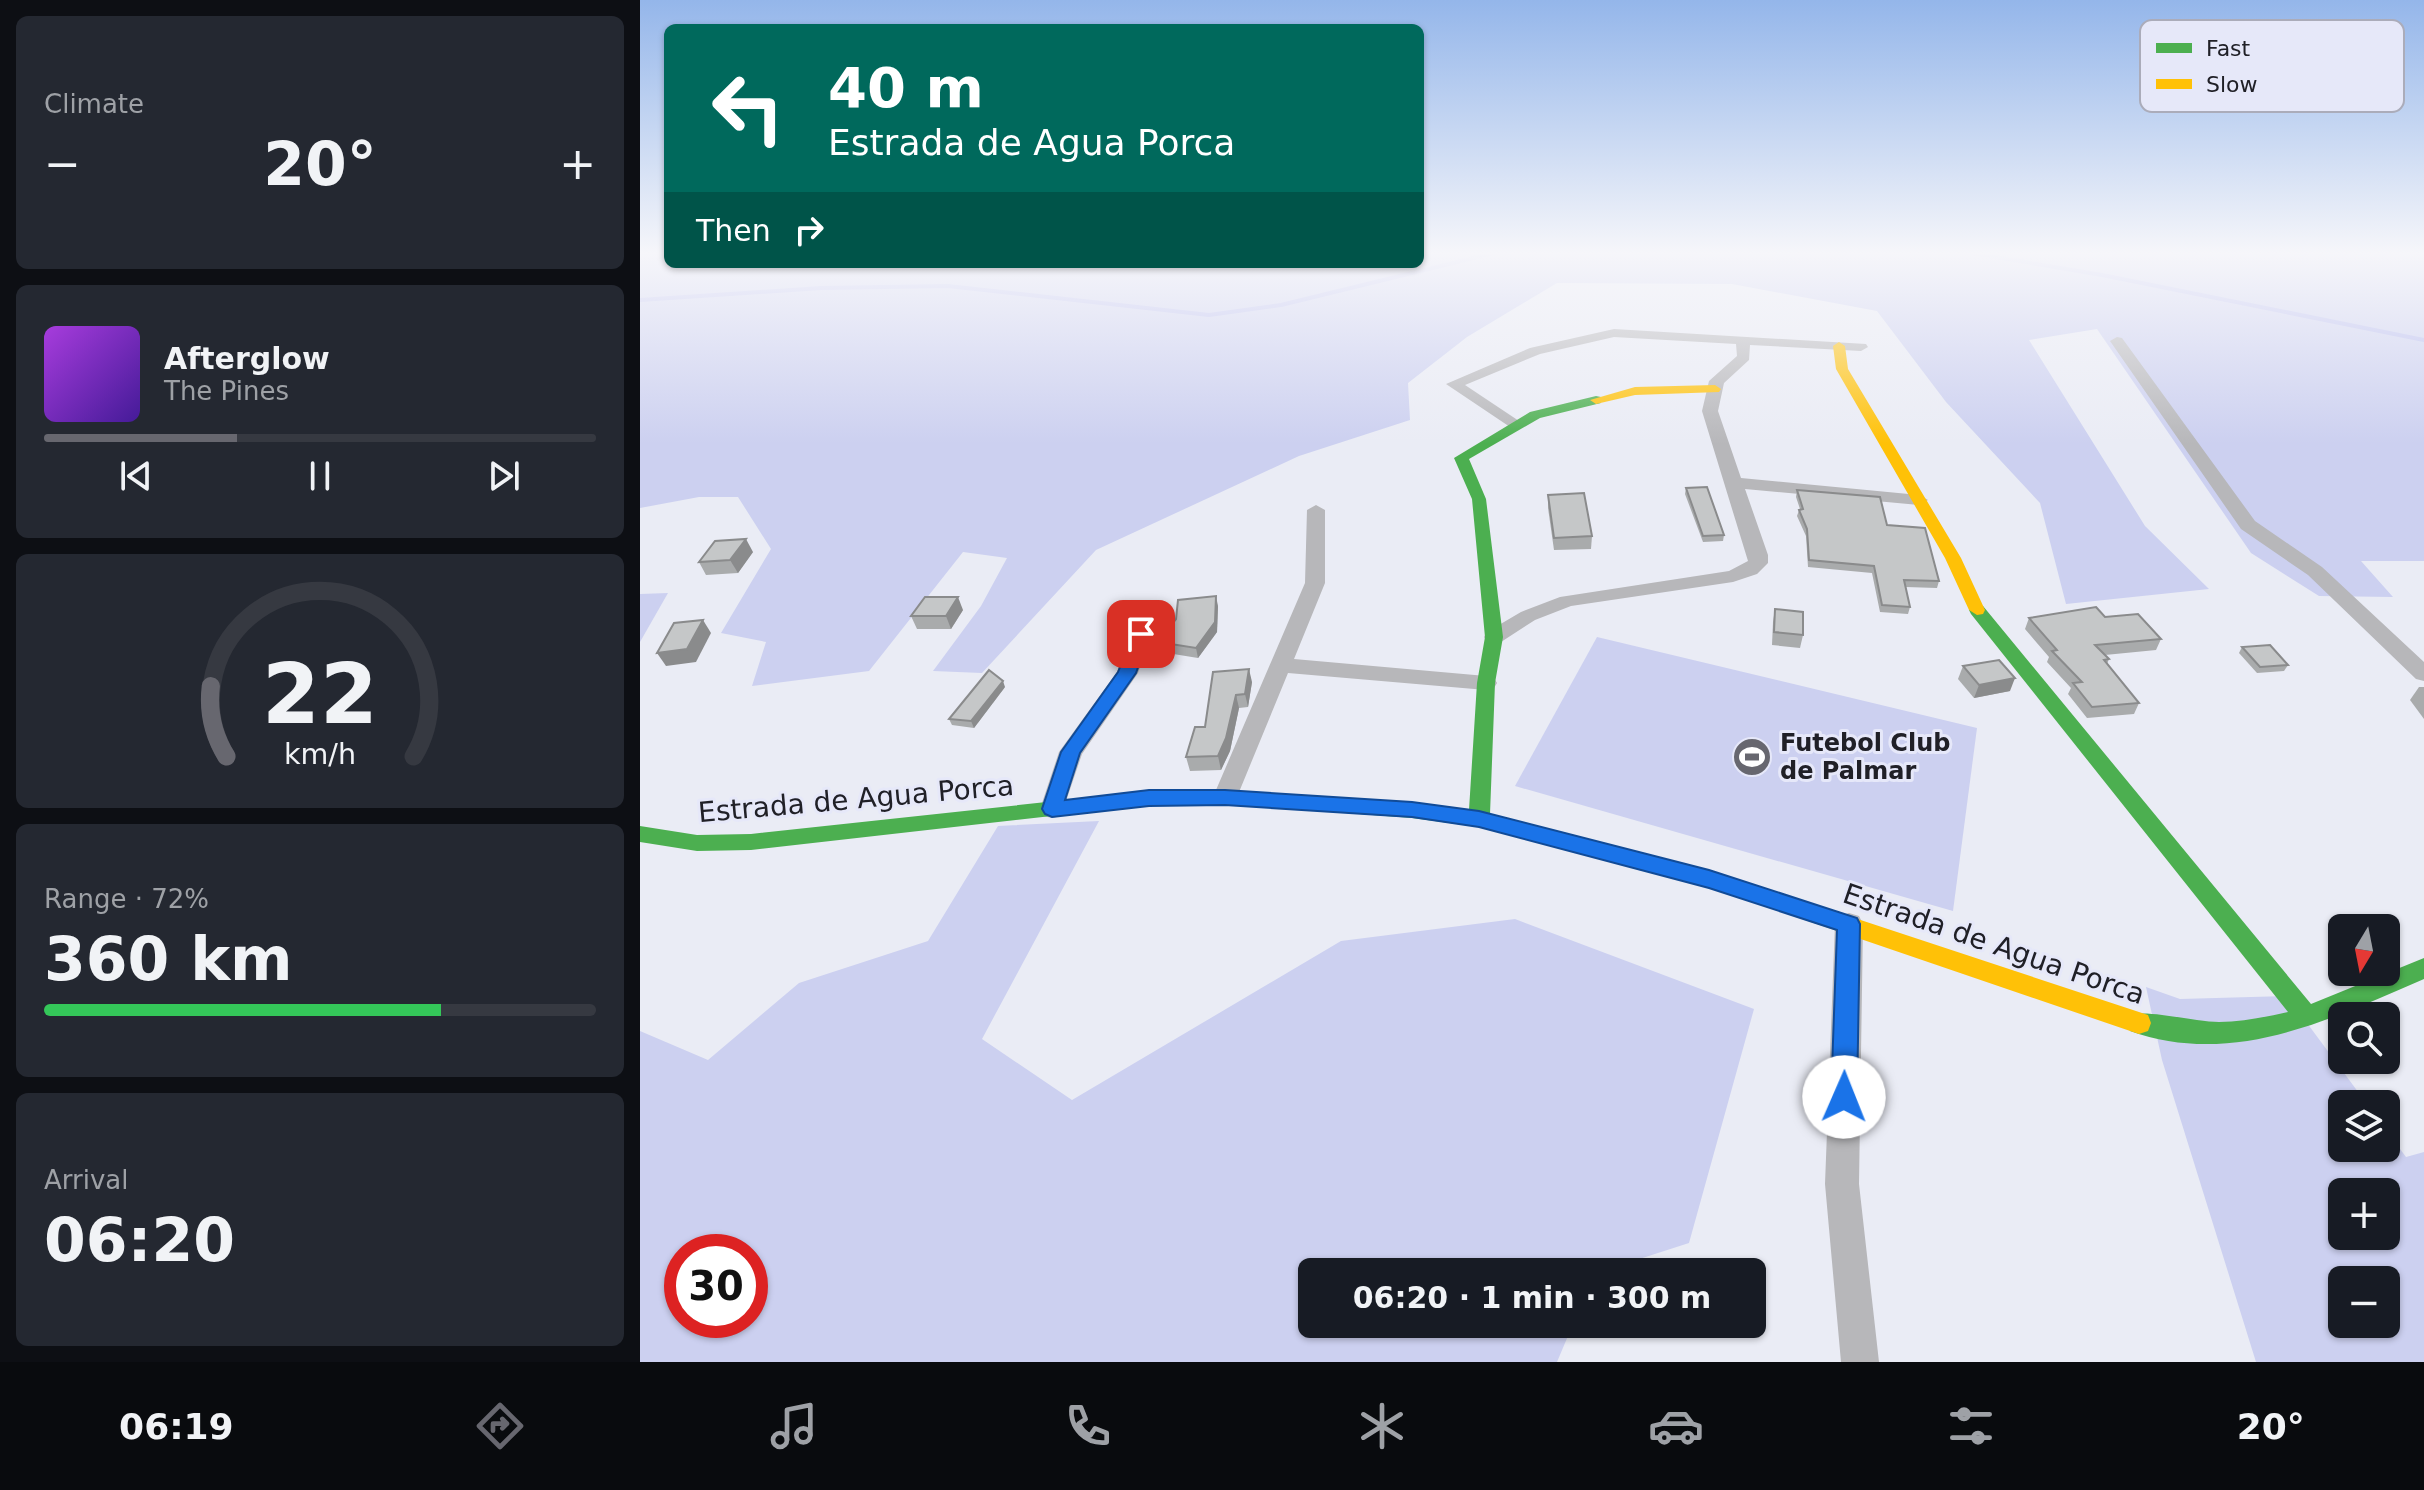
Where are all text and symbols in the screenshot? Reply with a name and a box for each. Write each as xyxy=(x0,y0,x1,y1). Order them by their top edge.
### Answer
legend xyxy=(2140,20,2404,112)
text: Fast xyxy=(2206,36,2251,61)
text: 40 m xyxy=(828,55,984,120)
icon: left xyxy=(696,56,800,160)
text: Slow xyxy=(2206,72,2258,97)
text: Climate xyxy=(44,89,144,119)
text: Estrada de Agua Porca xyxy=(828,122,1235,163)
text: 20° xyxy=(263,129,377,199)
text: − xyxy=(44,138,81,189)
text: + xyxy=(559,138,596,189)
icon: right xyxy=(787,208,831,252)
text: Then xyxy=(696,213,771,248)
text: Afterglow xyxy=(164,341,330,376)
text: The Pines xyxy=(164,376,289,406)
icon: previous xyxy=(114,454,158,498)
icon: pause xyxy=(298,454,342,498)
icon: next xyxy=(482,454,526,498)
pin xyxy=(1107,600,1175,668)
icon: arrive xyxy=(1119,612,1163,656)
text: 22 xyxy=(262,646,378,743)
place label: Futebol Club de Palmar xyxy=(1780,729,1950,785)
sports icon: Futebol Club de Palmar xyxy=(1731,736,1773,778)
text: km/h xyxy=(284,737,356,771)
street label: Estrada de Agua Porca xyxy=(697,769,1015,829)
street label: Estrada de Agua Porca xyxy=(1839,877,2149,1011)
text: Range · 72% xyxy=(44,884,209,914)
north arrow xyxy=(2328,914,2400,986)
map controls xyxy=(2328,914,2400,1338)
text: 360 km xyxy=(44,924,293,994)
button: search xyxy=(2328,1002,2400,1074)
position arrow xyxy=(1802,1055,1886,1139)
button: layers xyxy=(2328,1090,2400,1162)
text: Arrival xyxy=(44,1165,128,1195)
button: + xyxy=(2328,1178,2400,1250)
text: 06:20 xyxy=(44,1205,235,1275)
speed limit sign: 30 xyxy=(664,1234,768,1338)
button: − xyxy=(2328,1266,2400,1338)
text: 06:20 · 1 min · 300 m xyxy=(1353,1280,1711,1315)
icon: directions xyxy=(472,1398,528,1454)
icon: music xyxy=(766,1398,822,1454)
icon: phone xyxy=(1060,1398,1116,1454)
icon: climate xyxy=(1354,1398,1410,1454)
icon: car xyxy=(1648,1398,1704,1454)
icon: filters xyxy=(1943,1398,1999,1454)
text: 06:19 xyxy=(119,1406,234,1447)
text: 20° xyxy=(2237,1406,2305,1447)

